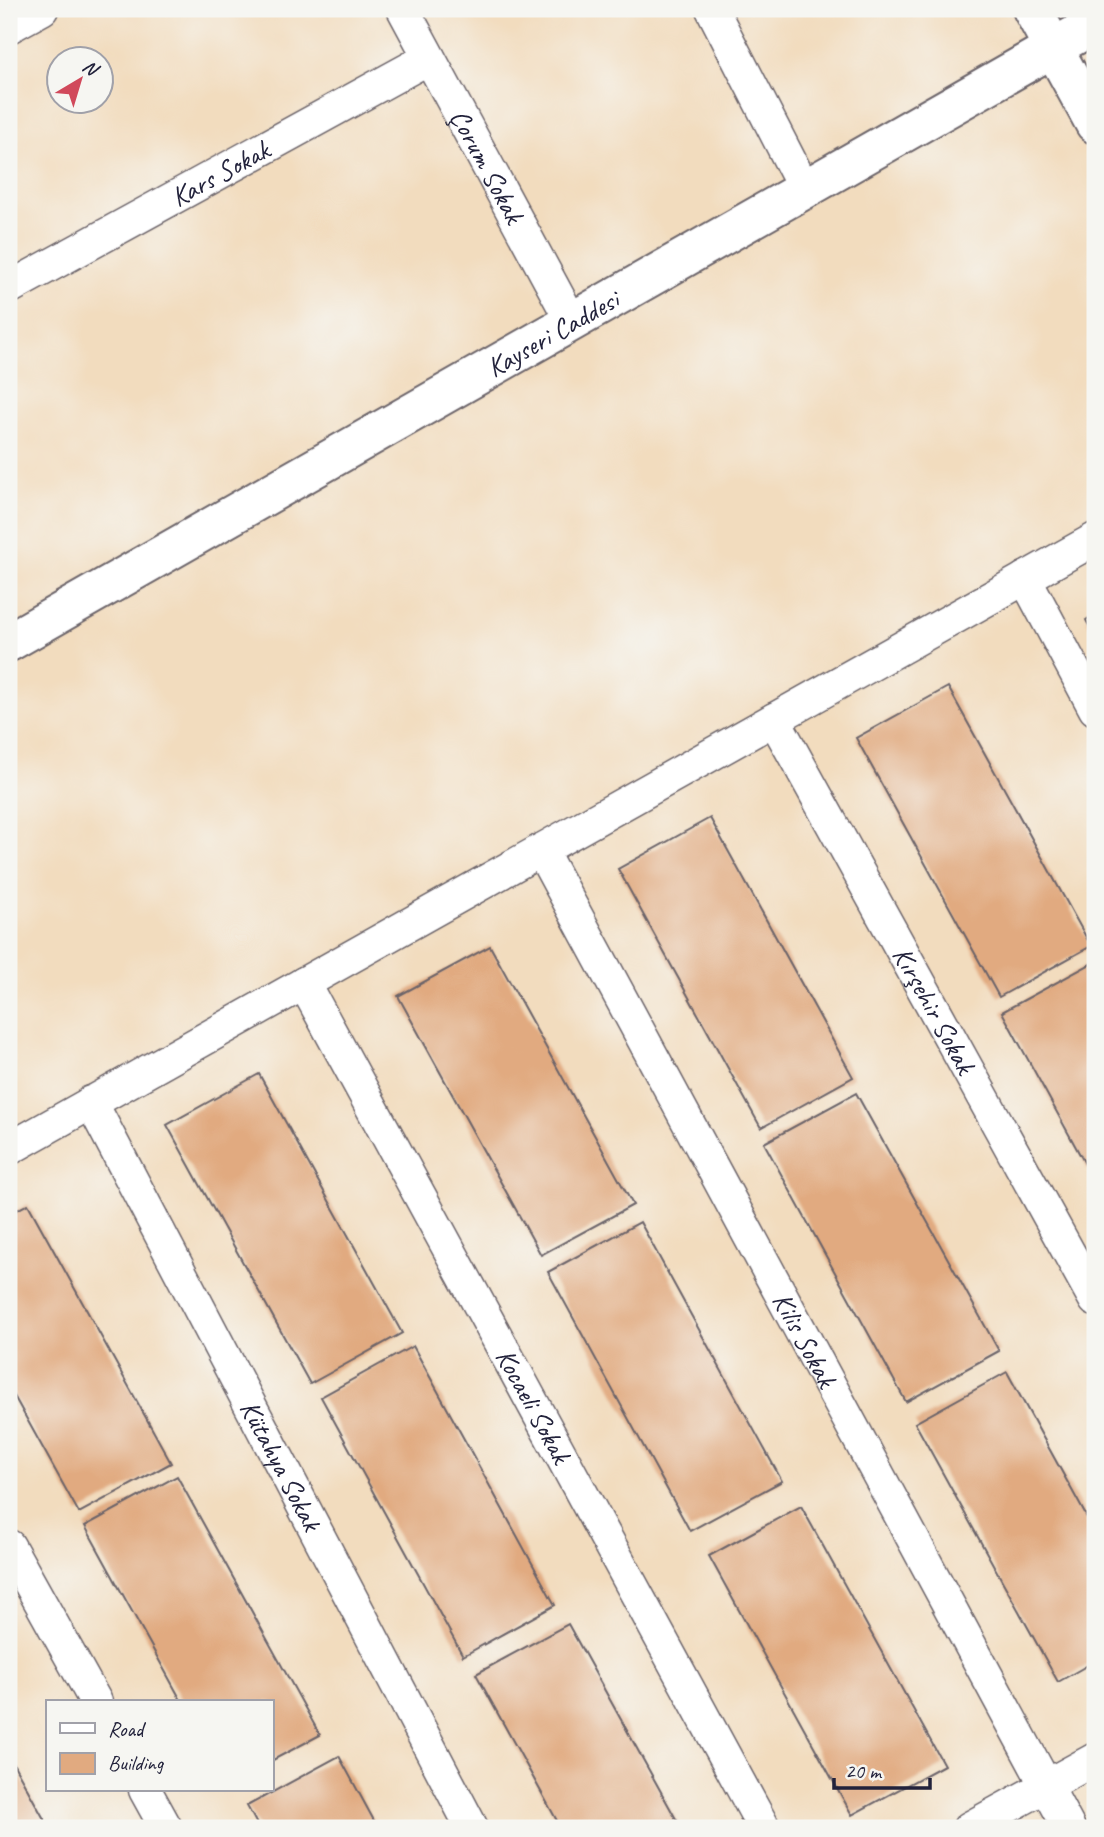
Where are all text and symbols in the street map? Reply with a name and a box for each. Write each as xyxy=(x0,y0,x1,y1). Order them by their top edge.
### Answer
north arrow xyxy=(46,46,116,116)
text: N xyxy=(78,54,104,82)
street label: Çorum Sokak xyxy=(441,103,533,231)
street label: Kars Sokak xyxy=(164,131,277,214)
street label: Kayseri Caddesi xyxy=(480,280,628,385)
street label: Kırşehir Sokak xyxy=(885,940,984,1082)
street label: Kilis Sokak xyxy=(765,1286,846,1395)
street label: Kocaeli Sokak xyxy=(488,1342,580,1471)
street label: Kütahya Sokak xyxy=(233,1394,330,1538)
legend xyxy=(46,1700,273,1792)
text: Road xyxy=(108,1716,147,1742)
scale bar xyxy=(834,1746,931,1790)
text: Building xyxy=(108,1750,165,1776)
text: 20 m xyxy=(845,1758,883,1784)

